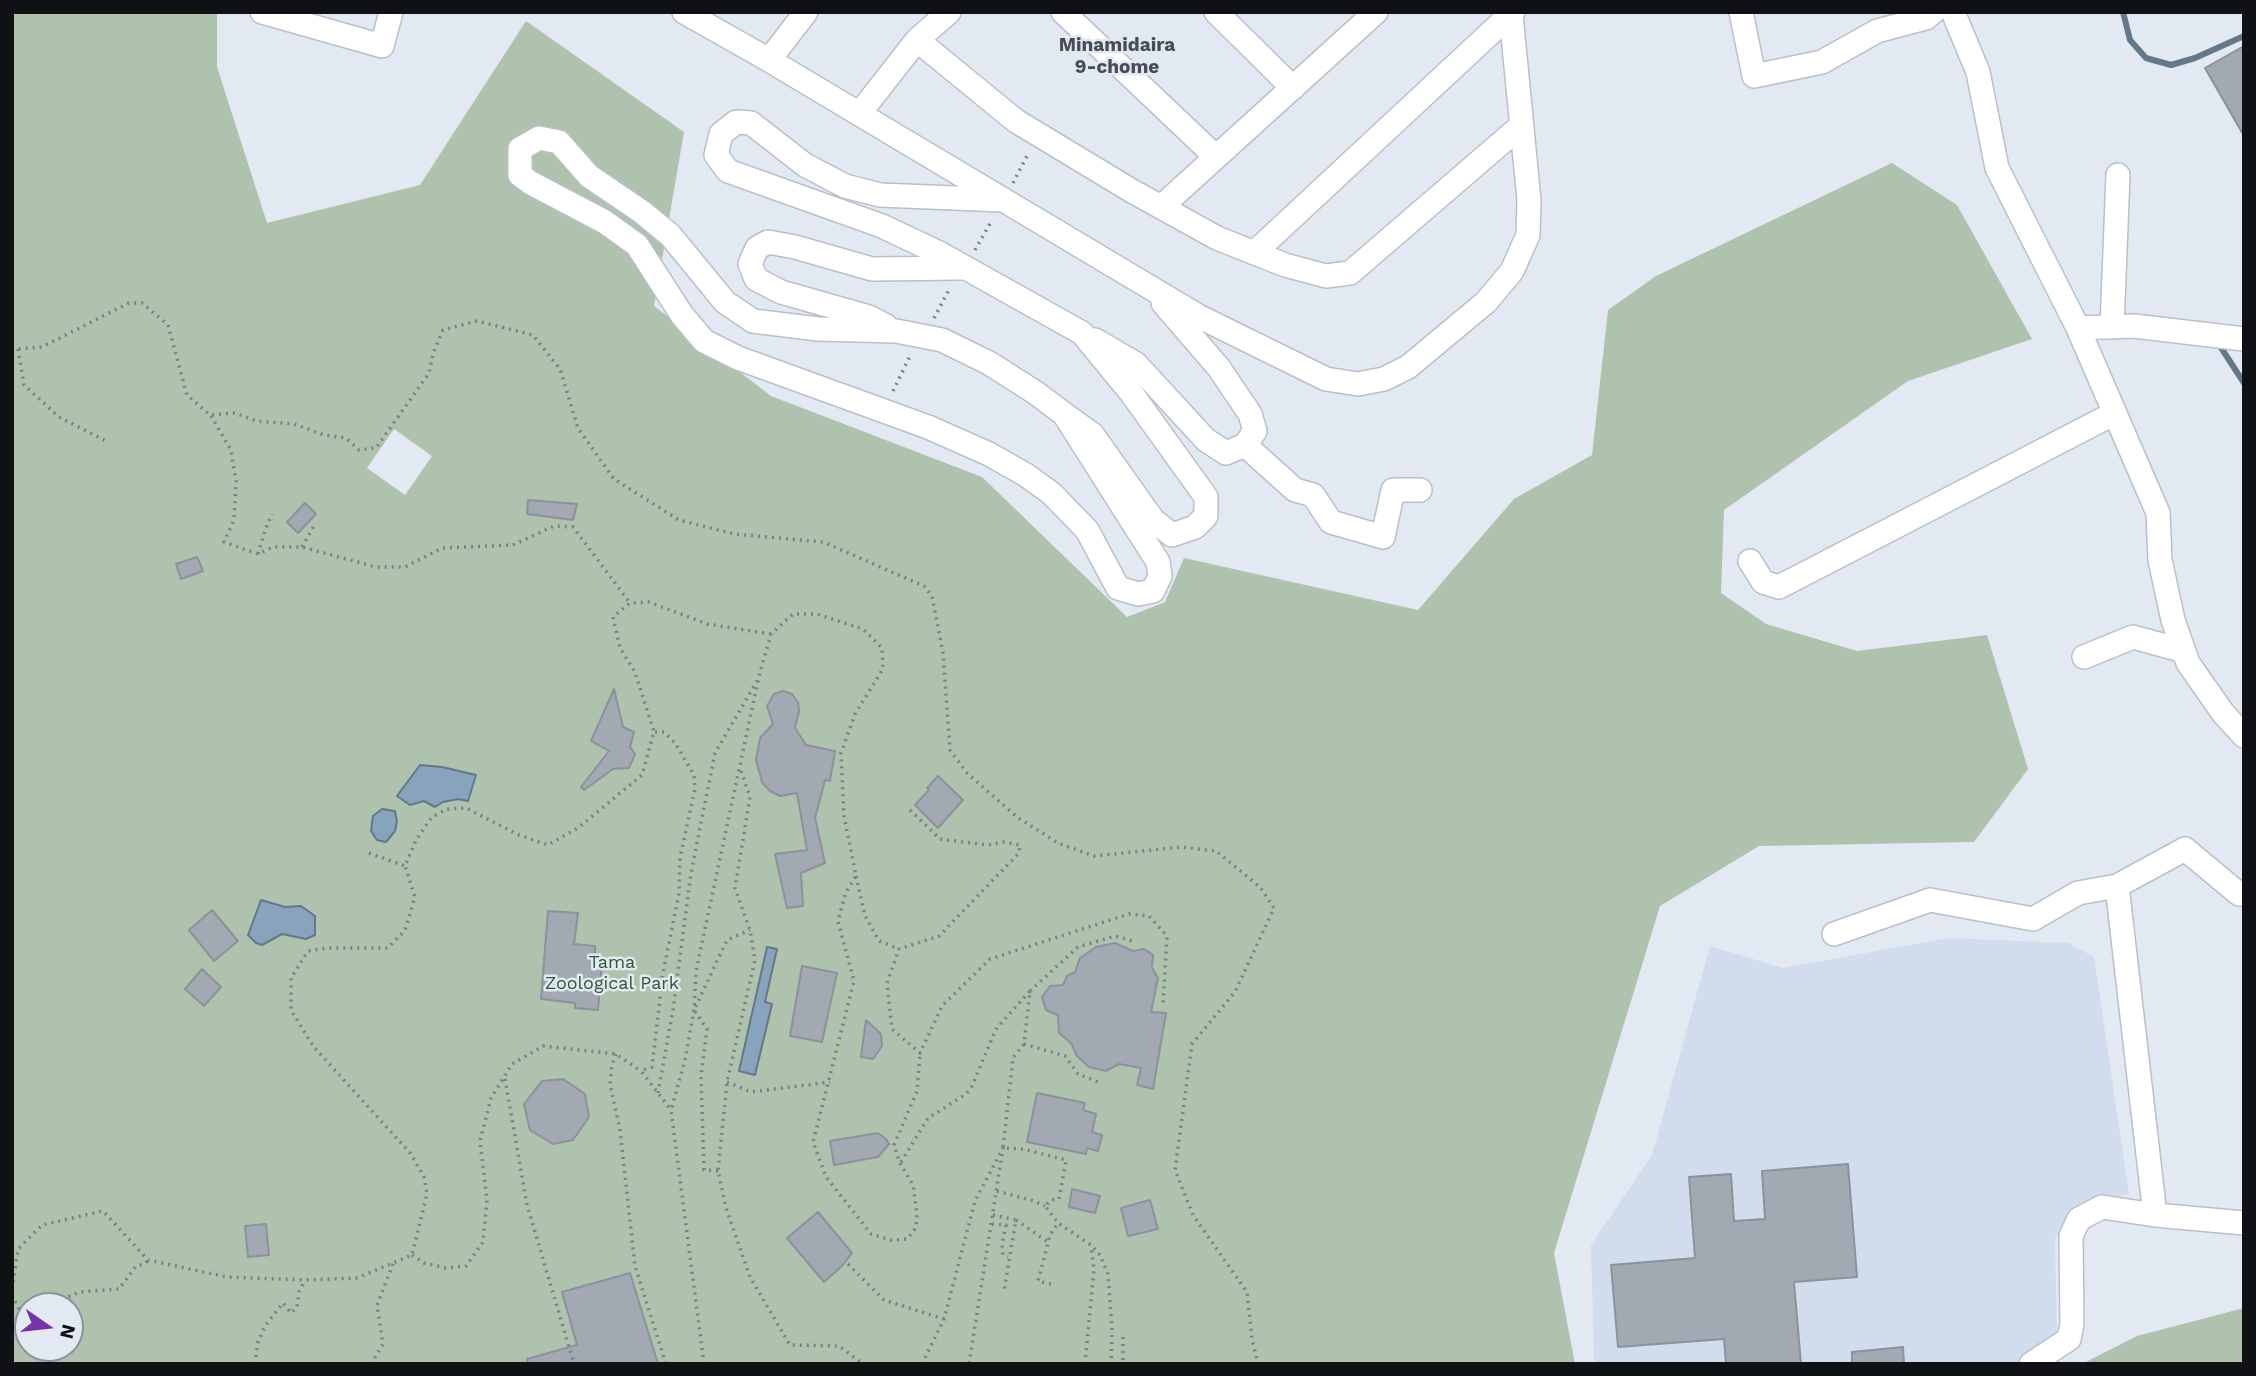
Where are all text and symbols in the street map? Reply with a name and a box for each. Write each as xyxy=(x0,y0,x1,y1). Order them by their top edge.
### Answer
district label: Minamidaira 9-chome xyxy=(1059,34,1175,78)
park label: Tama Zoological Park xyxy=(545,952,679,995)
north arrow xyxy=(14,1292,84,1362)
text: N xyxy=(55,1322,81,1341)

